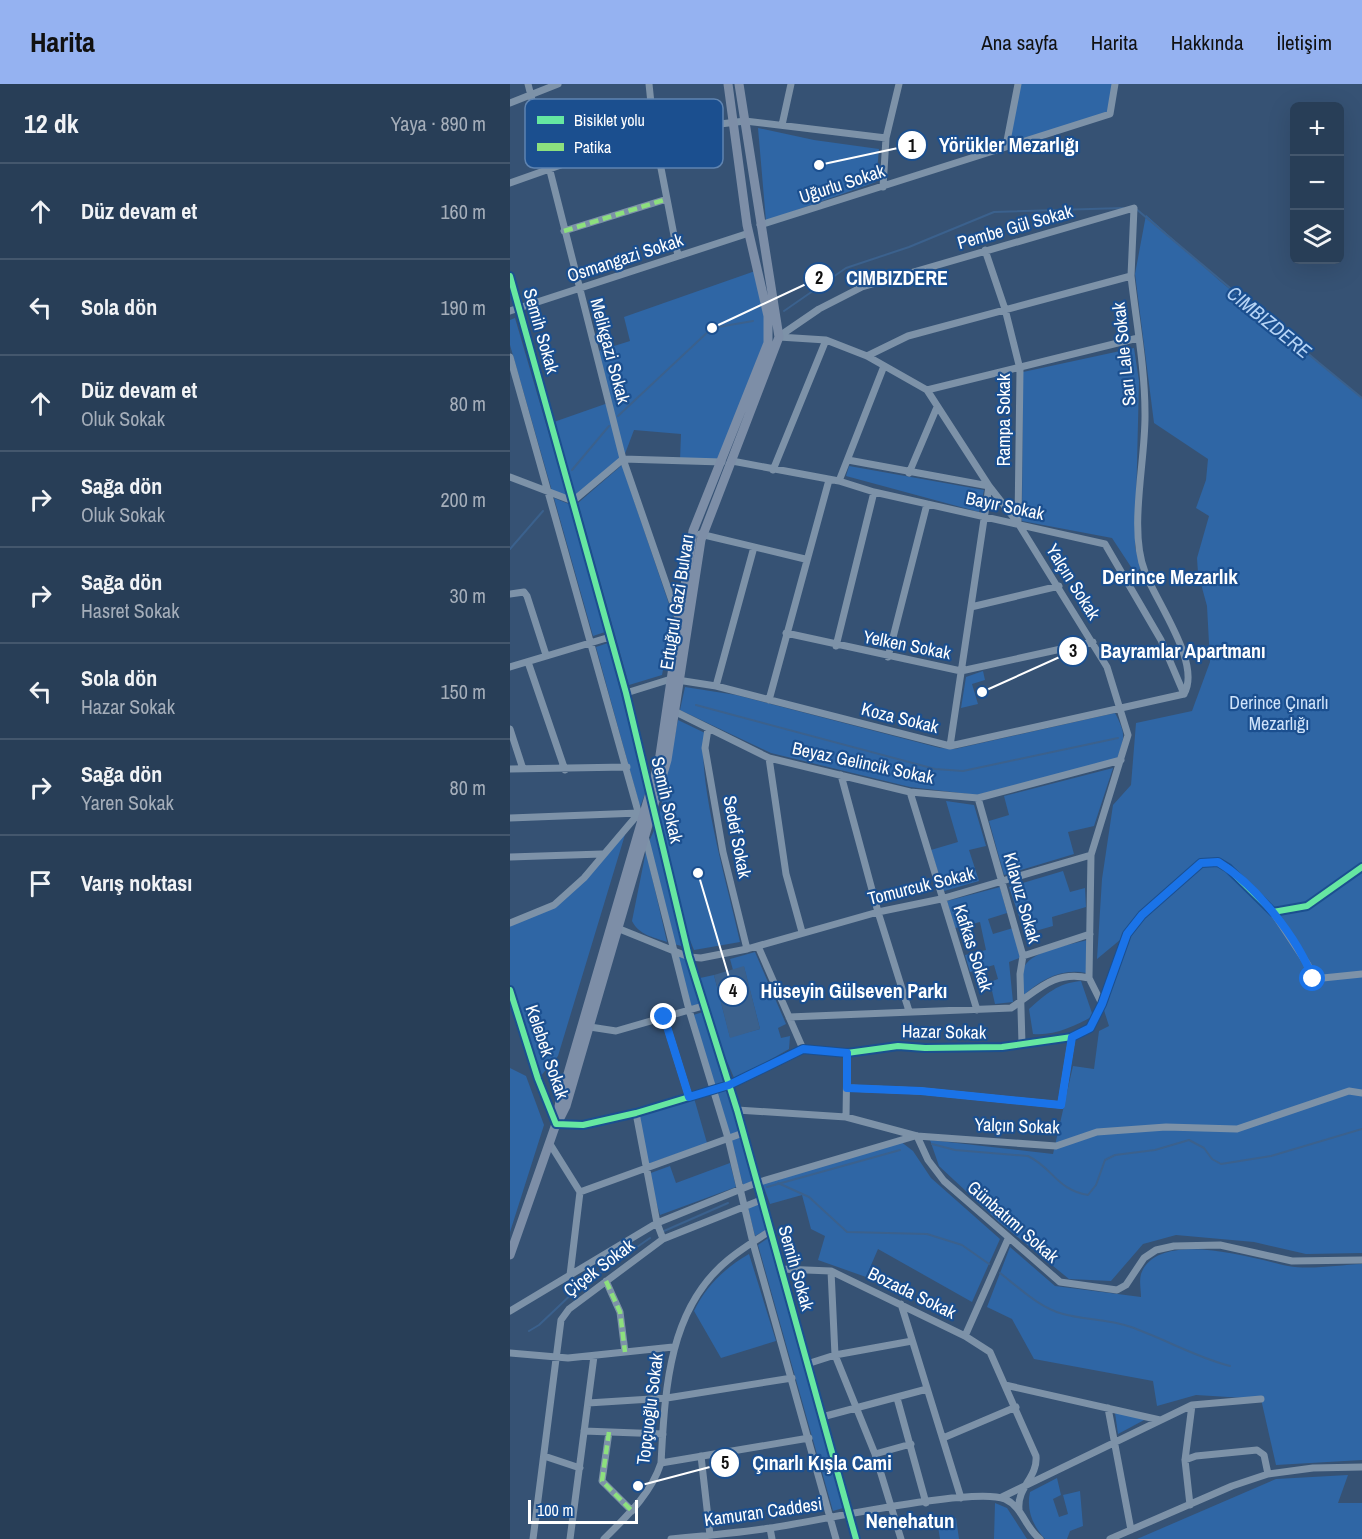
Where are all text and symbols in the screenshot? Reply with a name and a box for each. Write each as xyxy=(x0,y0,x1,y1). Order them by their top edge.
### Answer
text: Harita xyxy=(30,23,95,61)
text: Ana sayfa xyxy=(981,28,1058,57)
text: Harita xyxy=(1091,28,1138,57)
text: Hakkında xyxy=(1171,28,1243,57)
text: İletişim xyxy=(1276,28,1332,57)
legend xyxy=(525,99,723,168)
map controls xyxy=(1290,102,1344,264)
button: + xyxy=(1290,102,1344,156)
text: 12 dk xyxy=(24,106,79,141)
text: Bisiklet yolu xyxy=(574,109,645,131)
text: Yaya · 890 m xyxy=(391,110,486,137)
callout: Yörükler Mezarlığı xyxy=(897,126,1091,164)
text: Yörükler Mezarlığı xyxy=(939,131,1079,158)
text: 1 xyxy=(908,133,917,158)
text: Patika xyxy=(574,136,612,158)
button: − xyxy=(1290,156,1344,210)
street label: Uğurlu Sokak xyxy=(796,158,888,209)
icon: ahead xyxy=(24,195,57,228)
text: Düz devam et xyxy=(81,196,197,226)
text: 160 m xyxy=(440,198,486,225)
street label: Pembe Gül Sokak xyxy=(954,198,1076,255)
button: layers xyxy=(1290,210,1344,264)
street label: Osmangazi Sokak xyxy=(564,227,687,288)
callout: CIMBIZDERE xyxy=(804,259,960,297)
text: CIMBIZDERE xyxy=(846,264,948,291)
text: 2 xyxy=(815,265,823,290)
water label: CIMBIZDERE xyxy=(1222,279,1318,365)
street label: Semih Sokak xyxy=(517,285,566,377)
icon: left xyxy=(24,291,57,324)
text: Sola dön xyxy=(81,292,157,322)
text: 190 m xyxy=(440,294,486,321)
street label: Melikgazi Sokak xyxy=(584,295,637,407)
street label: Sarı Lale Sokak xyxy=(1106,300,1141,407)
street label: Rampa Sokak xyxy=(991,373,1016,466)
text: Düz devam et xyxy=(81,375,197,405)
icon: ahead xyxy=(24,387,57,420)
text: 80 m xyxy=(450,390,486,417)
text: Oluk Sokak xyxy=(81,405,165,432)
text: Sağa dön xyxy=(81,471,162,501)
icon: right xyxy=(24,483,57,516)
street label: Bayır Sokak xyxy=(964,485,1047,526)
text: 200 m xyxy=(440,486,486,513)
text: Oluk Sokak xyxy=(81,501,165,528)
street label: Ertuğrul Gazi Bulvarı xyxy=(653,532,700,672)
street label: Yalçın Sokak xyxy=(1040,539,1107,625)
district label: Derince Mezarlık xyxy=(1102,562,1238,591)
text: Sağa dön xyxy=(81,567,162,597)
icon: right xyxy=(24,579,57,612)
text: 30 m xyxy=(450,582,486,609)
text: Hasret Sokak xyxy=(81,597,179,624)
street label: Yelken Sokak xyxy=(861,624,954,665)
callout: Bayramlar Apartmanı xyxy=(1058,632,1278,670)
text: Bayramlar Apartmanı xyxy=(1100,637,1266,664)
text: 3 xyxy=(1069,638,1077,663)
text: Sola dön xyxy=(81,663,157,693)
icon: left xyxy=(24,675,57,708)
text: 150 m xyxy=(440,678,486,705)
park label: Derince Çınarlı Mezarlığı xyxy=(1229,690,1329,736)
text: Hazar Sokak xyxy=(81,693,175,720)
street label: Koza Sokak xyxy=(859,696,942,739)
street label: Beyaz Gelincik Sokak xyxy=(790,735,937,790)
street label: Semih Sokak xyxy=(645,754,690,846)
text: Sağa dön xyxy=(81,759,162,789)
icon: right xyxy=(24,771,57,804)
text: 80 m xyxy=(450,774,486,801)
text: Yaren Sokak xyxy=(81,789,174,816)
street label: Sedef Sokak xyxy=(717,793,758,881)
street label: Kılavuz Sokak xyxy=(998,849,1048,947)
street label: Tomurcuk Sokak xyxy=(865,860,977,911)
icon: arrive xyxy=(24,867,57,900)
text: Varış noktası xyxy=(81,868,192,898)
street label: Kafkas Sokak xyxy=(948,901,999,995)
route start xyxy=(1299,965,1325,991)
callout: Hüseyin Gülseven Parkı xyxy=(718,972,959,1010)
text: Hüseyin Gülseven Parkı xyxy=(761,977,947,1004)
text: 4 xyxy=(729,978,738,1003)
street label: Kelebek Sokak xyxy=(520,1001,576,1103)
route end xyxy=(650,1003,676,1029)
street label: Hazar Sokak xyxy=(902,1018,987,1045)
street label: Yalçın Sokak xyxy=(974,1112,1061,1139)
street label: Günbatımı Sokak xyxy=(962,1175,1065,1269)
street label: Semih Sokak xyxy=(772,1222,821,1314)
street label: Çiçek Sokak xyxy=(558,1232,640,1303)
street label: Bozada Sokak xyxy=(864,1260,961,1325)
street label: Topçuoğlu Sokak xyxy=(630,1351,669,1466)
callout: Çınarlı Kışla Cami xyxy=(710,1444,904,1482)
text: Çınarlı Kışla Cami xyxy=(752,1449,892,1476)
text: 5 xyxy=(721,1450,729,1475)
street label: Kamuran Caddesi xyxy=(702,1491,824,1532)
scale bar xyxy=(528,1497,638,1524)
text: 100 m xyxy=(537,1499,573,1521)
district label: Nenehatun xyxy=(866,1506,954,1535)

